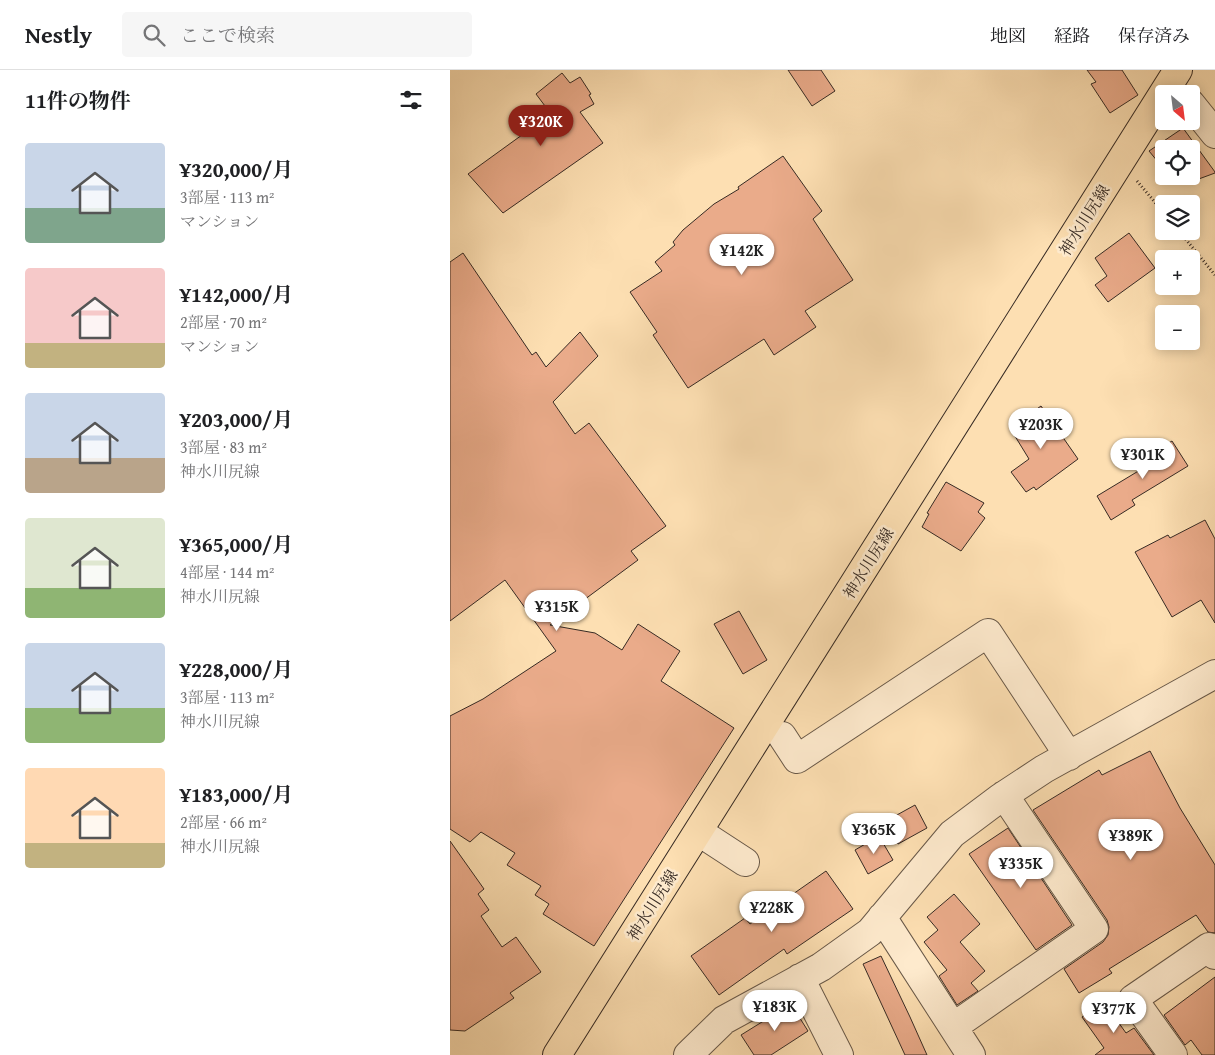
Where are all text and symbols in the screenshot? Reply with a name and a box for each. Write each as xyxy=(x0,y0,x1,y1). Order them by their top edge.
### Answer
search box xyxy=(122,12,472,57)
text: Nestly xyxy=(25,17,92,52)
icon: search xyxy=(140,21,168,49)
text: ここで検索 xyxy=(180,21,275,49)
text: 地図 xyxy=(990,22,1026,49)
text: 経路 xyxy=(1054,22,1090,49)
text: 保存済み xyxy=(1118,22,1190,49)
text: 11件の物件 xyxy=(25,85,131,116)
north arrow xyxy=(1155,85,1200,130)
map controls xyxy=(1155,85,1200,350)
icon: filters xyxy=(397,86,425,114)
pin: ¥320K xyxy=(506,104,576,147)
text: ¥320K xyxy=(519,109,563,133)
button: locate xyxy=(1155,140,1200,185)
text: ¥320,000/月 xyxy=(180,154,293,185)
icon: home xyxy=(65,163,125,223)
street label: 神水川尻線 xyxy=(1053,180,1115,260)
text: 3部屋 · 113 m² xyxy=(180,185,275,209)
button: layers xyxy=(1155,195,1200,240)
text: マンション xyxy=(180,209,259,233)
pin: ¥142K xyxy=(707,234,777,276)
text: ¥142K xyxy=(720,238,764,262)
button: + xyxy=(1155,250,1200,295)
text: ¥142,000/月 xyxy=(180,279,293,310)
icon: home xyxy=(65,288,125,348)
button: − xyxy=(1155,305,1200,350)
text: 2部屋 · 70 m² xyxy=(180,310,267,334)
text: マンション xyxy=(180,334,259,358)
text: ¥203,000/月 xyxy=(180,404,293,435)
pin: ¥203K xyxy=(1006,408,1076,450)
text: ¥203K xyxy=(1019,412,1063,436)
icon: home xyxy=(65,413,125,473)
text: 3部屋 · 83 m² xyxy=(180,435,267,459)
pin: ¥301K xyxy=(1108,438,1178,480)
text: ¥301K xyxy=(1121,442,1165,466)
text: 神水川尻線 xyxy=(180,459,260,483)
street label: 神水川尻線 xyxy=(837,523,899,603)
text: ¥365,000/月 xyxy=(180,529,293,560)
icon: home xyxy=(65,538,125,598)
text: 4部屋 · 144 m² xyxy=(180,560,275,584)
text: 神水川尻線 xyxy=(180,584,260,608)
pin: ¥315K xyxy=(522,590,592,632)
text: ¥315K xyxy=(535,594,579,618)
text: ¥228,000/月 xyxy=(180,654,293,685)
icon: home xyxy=(65,663,125,723)
text: 3部屋 · 113 m² xyxy=(180,685,275,709)
text: 神水川尻線 xyxy=(180,709,260,733)
text: ¥183,000/月 xyxy=(180,779,293,810)
icon: home xyxy=(65,788,125,848)
text: 2部屋 · 66 m² xyxy=(180,810,267,834)
pin: ¥365K xyxy=(839,812,909,855)
text: ¥365K xyxy=(852,817,896,841)
pin: ¥389K xyxy=(1096,818,1166,861)
text: ¥389K xyxy=(1109,823,1153,847)
text: 神水川尻線 xyxy=(180,834,260,858)
pin: ¥335K xyxy=(986,846,1056,889)
text: ¥335K xyxy=(999,851,1043,875)
street label: 神水川尻線 xyxy=(621,865,683,945)
pin: ¥228K xyxy=(737,890,807,933)
text: ¥228K xyxy=(750,895,794,919)
pin: ¥183K xyxy=(740,990,810,1032)
pin: ¥377K xyxy=(1079,992,1149,1034)
text: ¥183K xyxy=(753,994,797,1018)
text: ¥377K xyxy=(1092,996,1136,1020)

